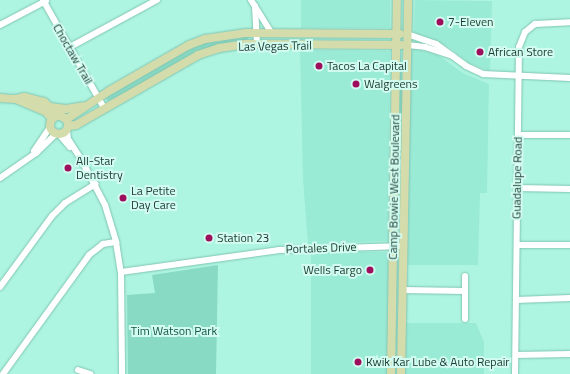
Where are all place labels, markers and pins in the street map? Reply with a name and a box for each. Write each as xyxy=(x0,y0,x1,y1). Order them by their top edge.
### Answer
place label: 7-Eleven xyxy=(448,15,494,29)
marker: 7-Eleven xyxy=(435,17,445,27)
place label: African Store xyxy=(488,45,553,59)
marker: African Store xyxy=(475,47,485,57)
place label: Tacos La Capital xyxy=(327,59,407,73)
marker: Tacos La Capital xyxy=(314,61,324,71)
place label: Walgreens xyxy=(364,77,418,91)
marker: Walgreens xyxy=(351,79,361,89)
place label: All-Star Dentistry xyxy=(76,154,123,182)
marker: All-Star Dentistry xyxy=(63,163,73,173)
place label: La Petite Day Care xyxy=(131,184,176,212)
marker: La Petite Day Care xyxy=(118,193,128,203)
place label: Station 23 xyxy=(217,231,269,245)
marker: Station 23 xyxy=(204,233,214,243)
place label: Wells Fargo xyxy=(303,263,362,277)
marker: Wells Fargo xyxy=(365,265,375,275)
place label: Kwik Kar Lube & Auto Repair xyxy=(366,355,509,369)
marker: Kwik Kar Lube & Auto Repair xyxy=(353,357,363,367)

